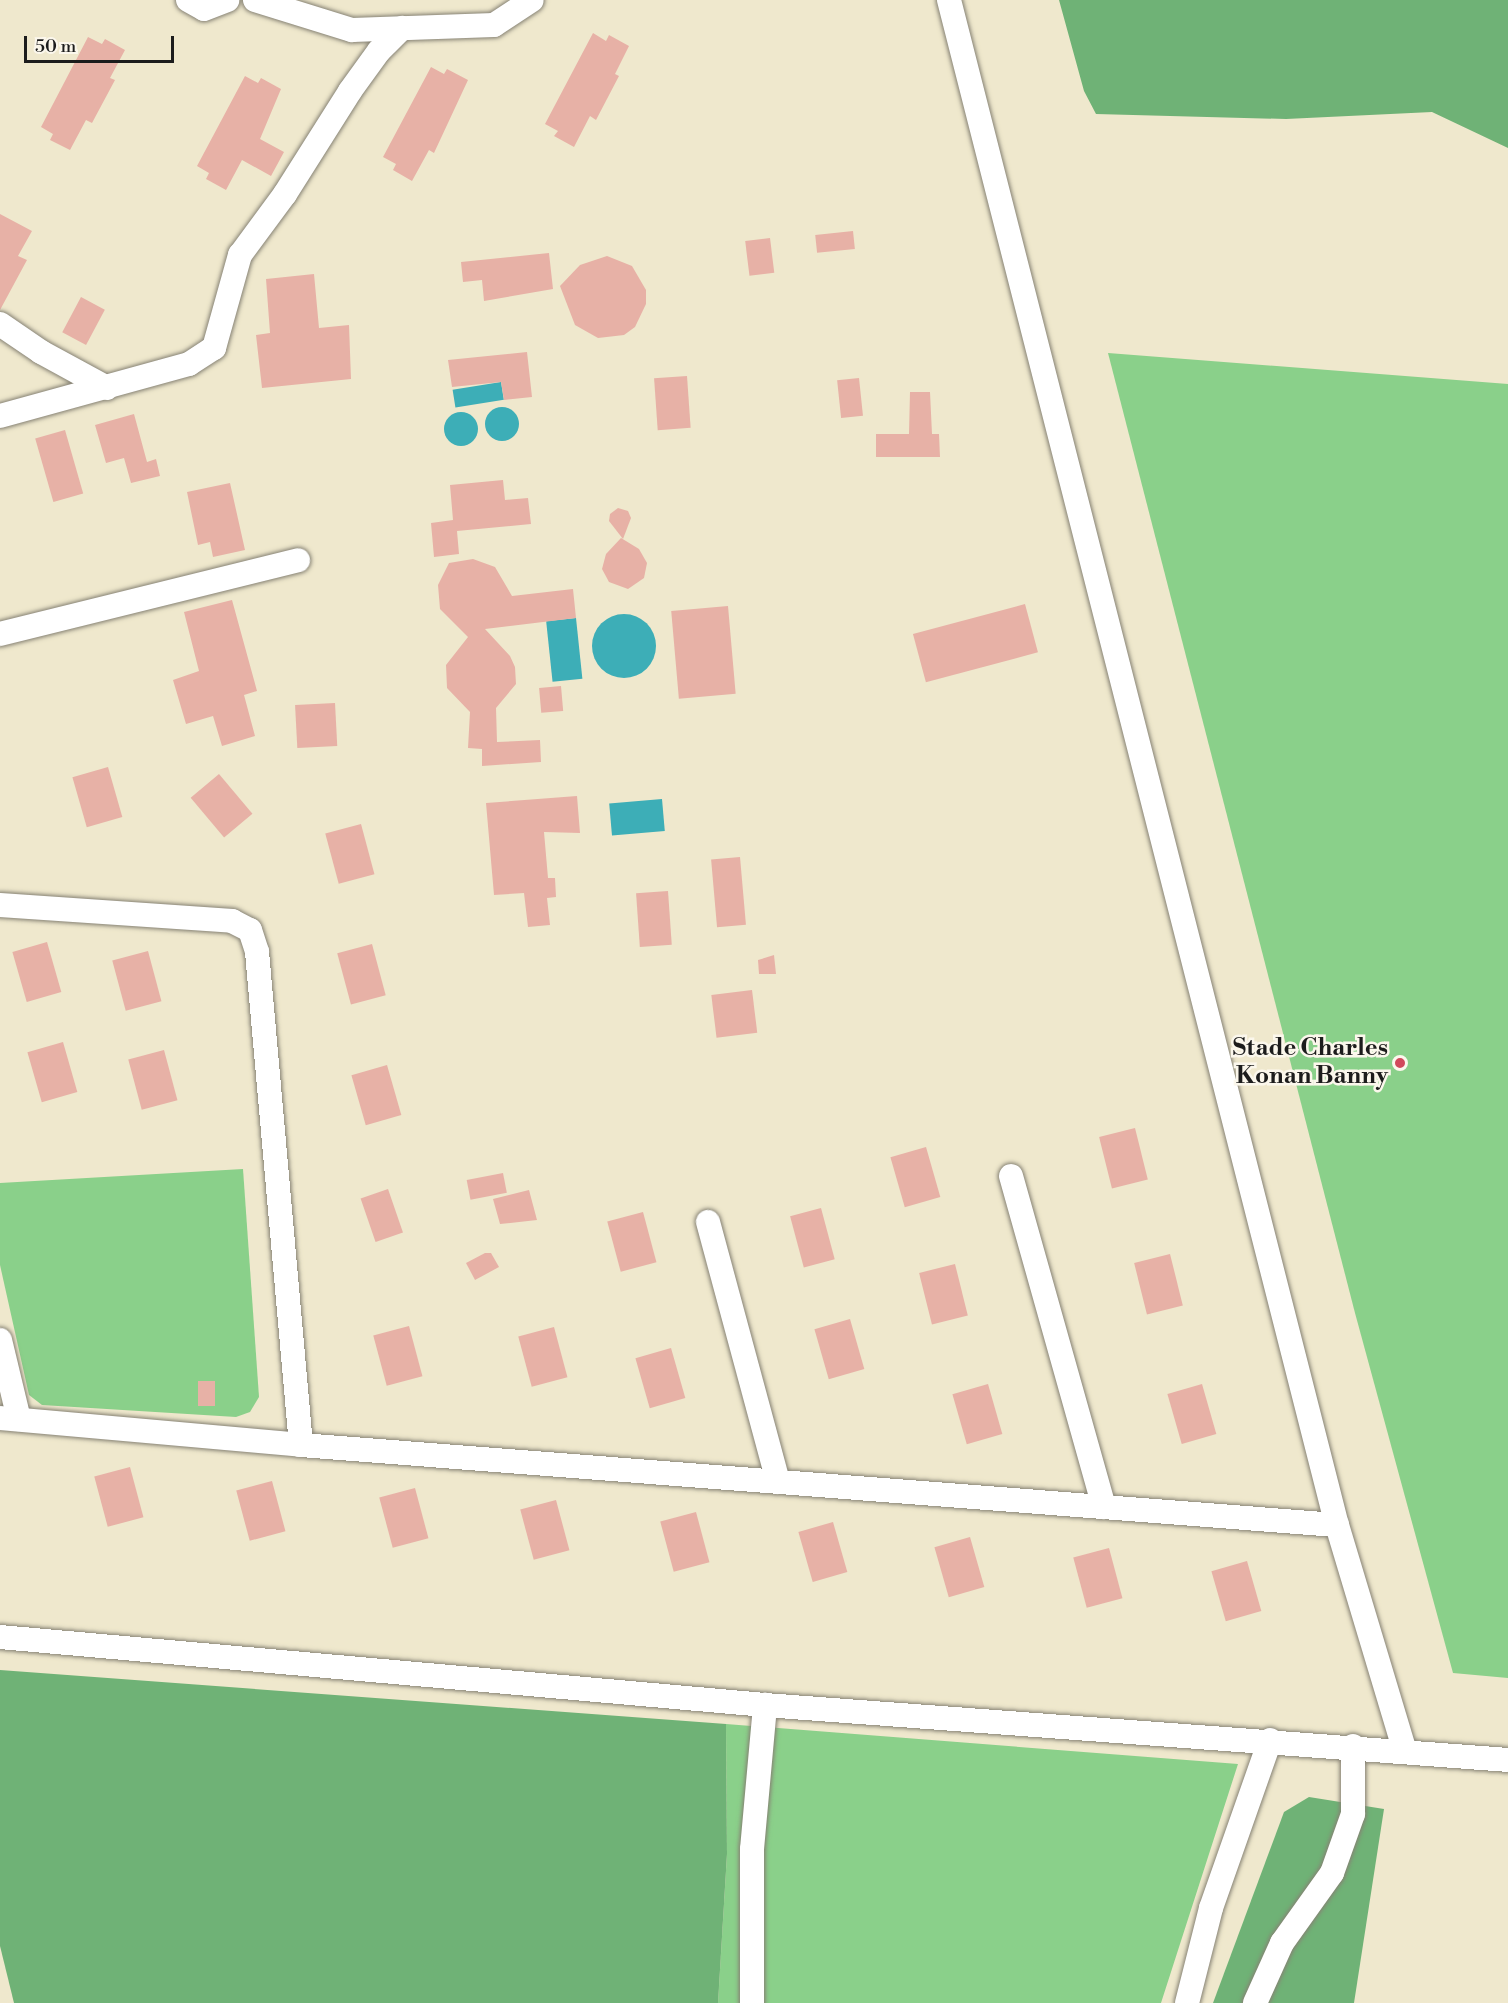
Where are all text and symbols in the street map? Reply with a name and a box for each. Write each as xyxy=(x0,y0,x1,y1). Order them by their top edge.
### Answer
scale bar xyxy=(27,24,177,62)
text: 50 m xyxy=(35,35,76,58)
place label: Stade Charles Konan Banny xyxy=(1232,1035,1388,1091)
marker: Stade Charles Konan Banny xyxy=(1393,1056,1407,1070)

